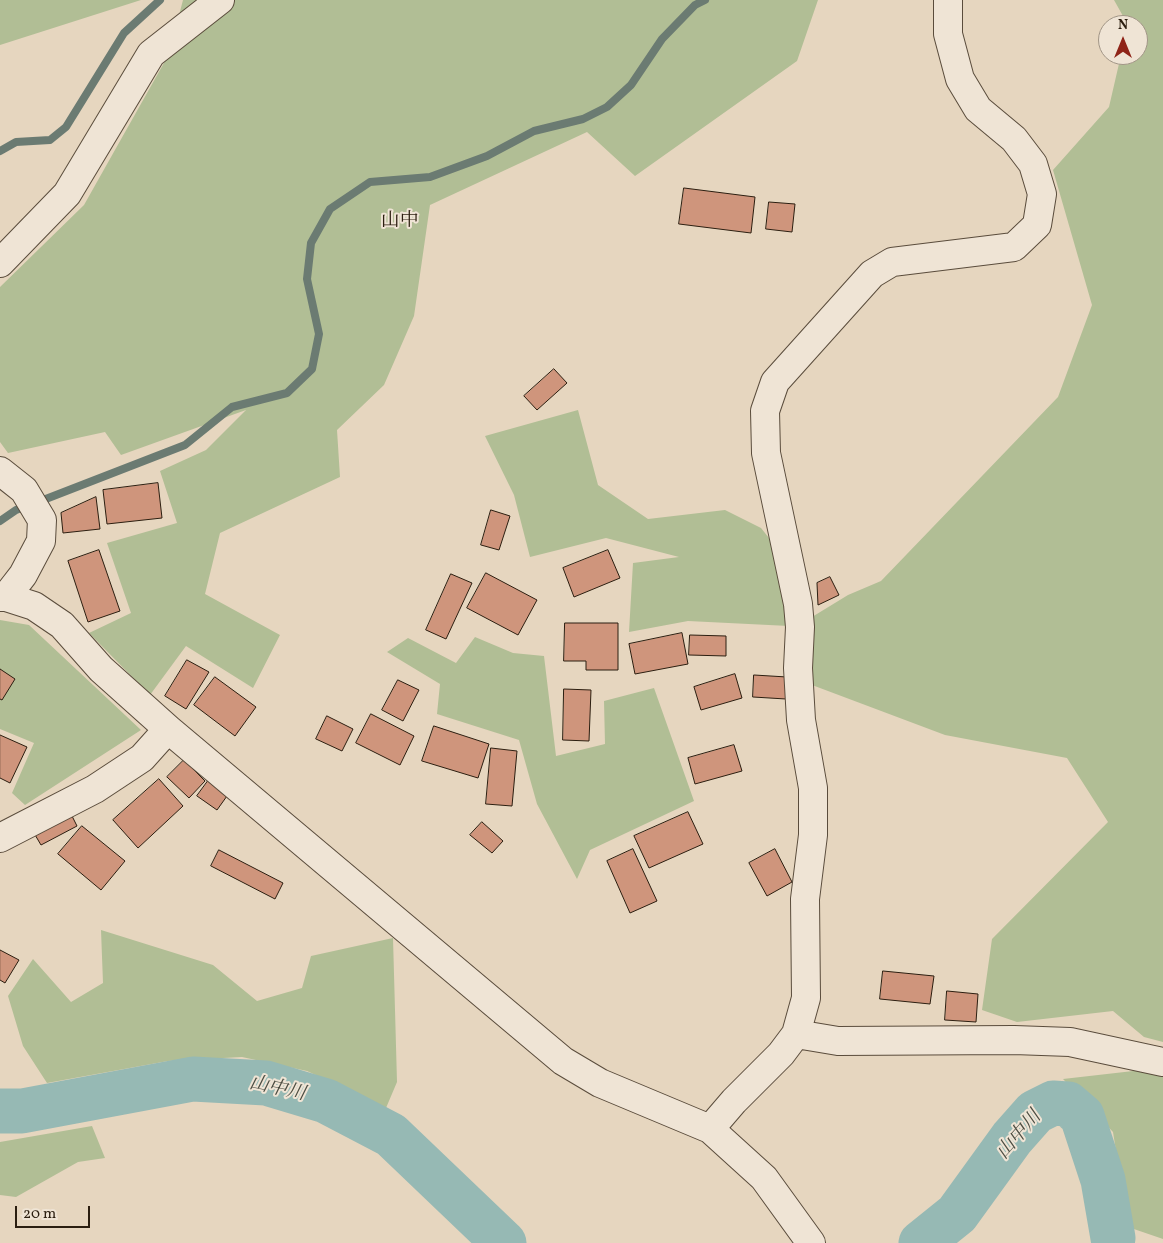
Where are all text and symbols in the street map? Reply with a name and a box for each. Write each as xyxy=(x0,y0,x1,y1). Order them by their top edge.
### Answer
north arrow xyxy=(1098,15,1148,65)
text: N xyxy=(1118,16,1128,35)
district label: 山中 xyxy=(381,212,419,234)
water label: 山中川 xyxy=(247,1073,307,1107)
water label: 山中川 xyxy=(993,1107,1047,1165)
scale bar xyxy=(18,1196,92,1228)
text: 20 m xyxy=(23,1204,56,1225)

